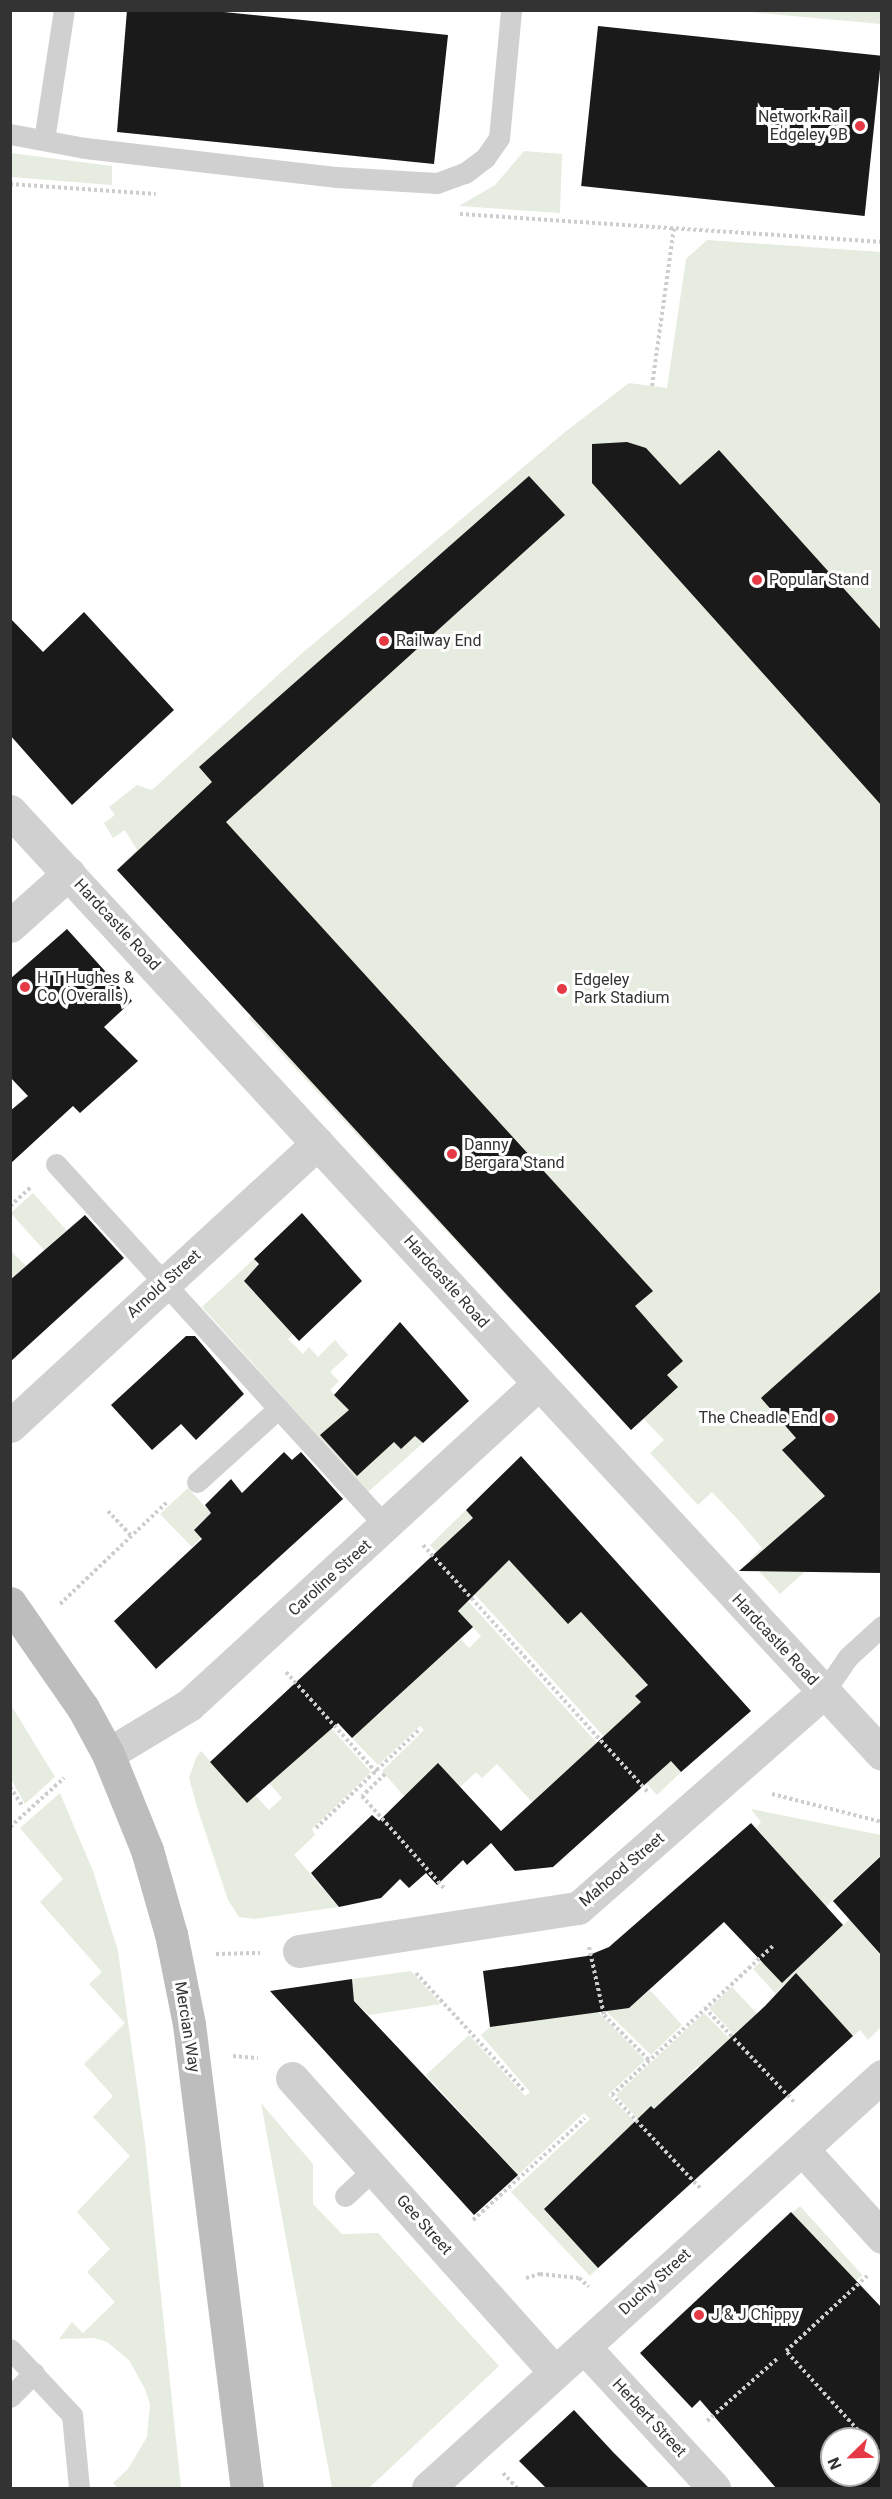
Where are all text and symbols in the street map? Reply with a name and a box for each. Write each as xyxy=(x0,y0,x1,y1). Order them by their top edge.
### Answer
place label: Network Rail Edgeley 9B xyxy=(758,107,848,145)
marker: Network Rail Edgeley 9B xyxy=(853,119,867,133)
place label: Popular Stand xyxy=(769,570,869,590)
marker: Popular Stand xyxy=(750,573,764,587)
place label: Railway End xyxy=(396,631,481,651)
marker: Railway End xyxy=(377,634,391,648)
street label: Hardcastle Road xyxy=(70,875,164,975)
place label: H T Hughes & Co (Overalls) xyxy=(37,968,135,1006)
place label: Edgeley Park Stadium xyxy=(574,970,669,1008)
marker: H T Hughes & Co (Overalls) xyxy=(18,980,32,994)
marker: Edgeley Park Stadium xyxy=(555,982,569,996)
place label: Danny Bergara Stand xyxy=(464,1135,564,1173)
marker: Danny Bergara Stand xyxy=(445,1147,459,1161)
street label: Hardcastle Road xyxy=(399,1232,493,1332)
street label: Arnold Street xyxy=(123,1246,205,1322)
place label: The Cheadle End xyxy=(698,1408,818,1428)
marker: The Cheadle End xyxy=(823,1411,837,1425)
street label: Caroline Street xyxy=(285,1536,375,1620)
street label: Hardcastle Road xyxy=(728,1590,822,1690)
street label: Mahood Street xyxy=(576,1829,668,1911)
street label: Mercian Way xyxy=(170,1980,204,2074)
street label: Gee Street xyxy=(392,2191,456,2259)
street label: Duchy Street xyxy=(615,2245,695,2319)
place label: J & J Chippy xyxy=(711,2305,799,2325)
marker: J & J Chippy xyxy=(692,2308,706,2322)
street label: Herbert Street xyxy=(608,2375,690,2461)
north arrow xyxy=(820,2427,880,2487)
text: N xyxy=(824,2455,846,2472)

